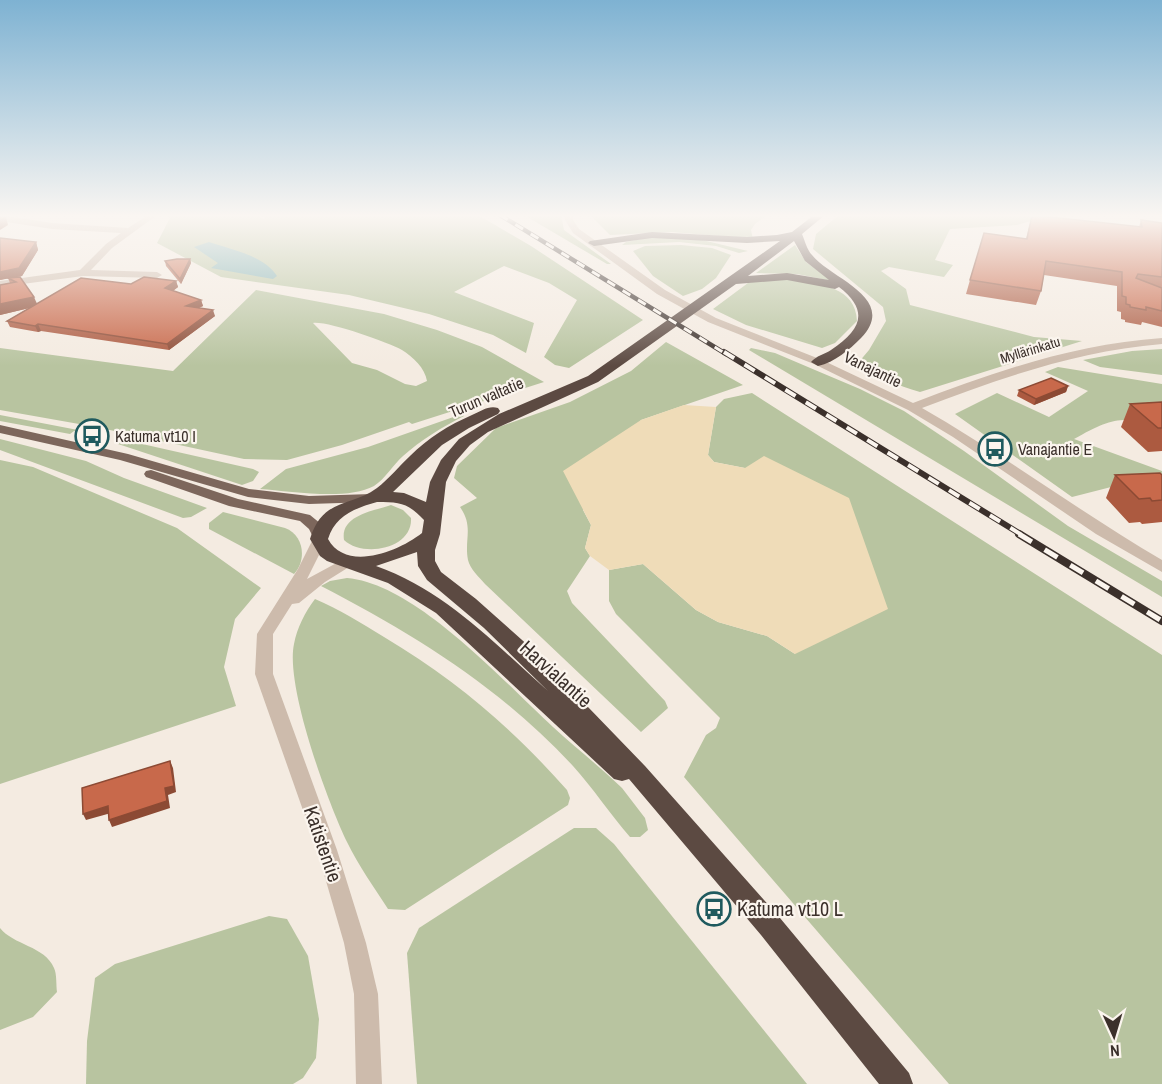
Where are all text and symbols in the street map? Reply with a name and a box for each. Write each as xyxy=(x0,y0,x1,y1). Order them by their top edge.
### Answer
street label: Myllärinkatu xyxy=(998,332,1062,368)
street label: Vanajantie xyxy=(840,346,906,392)
street label: Turun valtatie xyxy=(445,371,527,423)
bus stop icon: Katuma vt10 I xyxy=(74,418,110,454)
place label: Katuma vt10 I xyxy=(115,425,196,447)
bus stop icon: Vanajantie E xyxy=(977,431,1013,467)
place label: Vanajantie E xyxy=(1018,438,1092,460)
street label: Harvialantie xyxy=(514,634,598,713)
street label: Katistentie xyxy=(298,802,349,885)
bus stop icon: Katuma vt10 L xyxy=(696,891,732,927)
place label: Katuma vt10 L xyxy=(737,895,843,922)
north arrow xyxy=(1084,1006,1144,1066)
text: N xyxy=(1110,1040,1121,1062)

